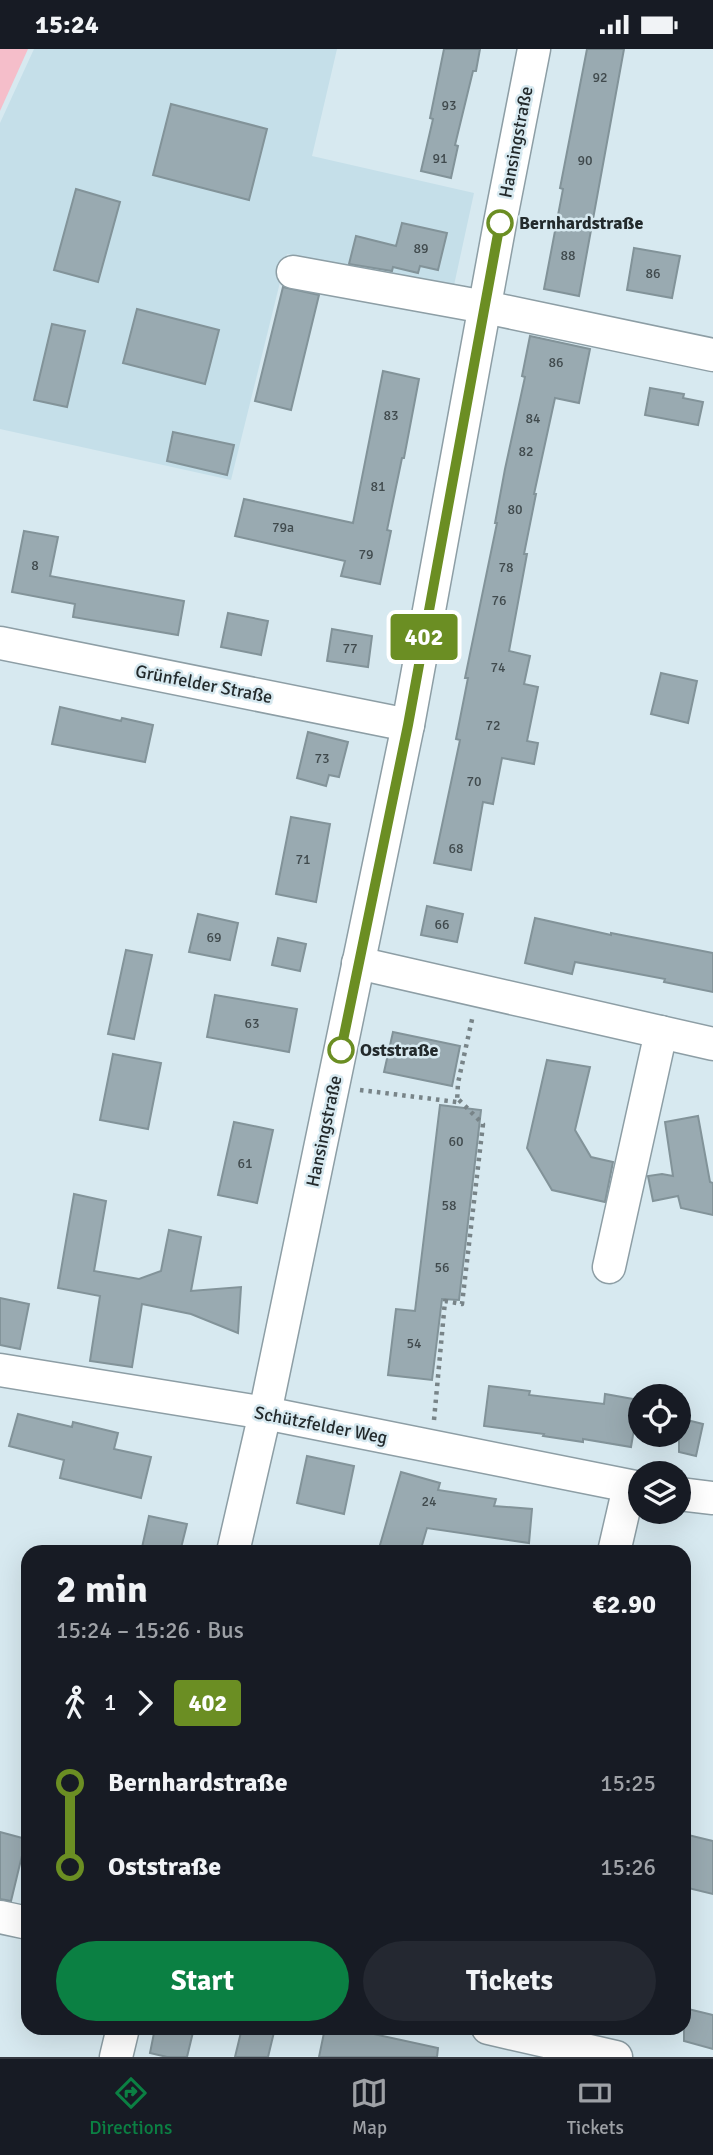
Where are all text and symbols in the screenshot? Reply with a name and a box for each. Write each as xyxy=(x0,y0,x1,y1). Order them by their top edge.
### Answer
text: 15:24 xyxy=(35,9,99,41)
house number: 92 xyxy=(592,69,608,86)
street label: Hansingstraße xyxy=(494,84,538,200)
house number: 93 xyxy=(441,97,457,114)
house number: 91 xyxy=(432,150,448,167)
house number: 90 xyxy=(577,152,593,169)
marker: Bernhardstraße xyxy=(487,210,513,236)
place label: Bernhardstraße xyxy=(519,212,643,234)
house number: 89 xyxy=(413,240,429,257)
house number: 88 xyxy=(560,247,576,264)
house number: 86 xyxy=(645,265,661,282)
house number: 86 xyxy=(548,354,564,371)
house number: 83 xyxy=(383,407,399,424)
house number: 84 xyxy=(525,410,541,427)
house number: 82 xyxy=(518,443,534,460)
house number: 81 xyxy=(370,478,386,495)
house number: 80 xyxy=(507,501,523,518)
house number: 79a xyxy=(272,519,294,536)
house number: 79 xyxy=(358,546,374,563)
house number: 8 xyxy=(31,557,39,574)
house number: 78 xyxy=(498,559,514,576)
house number: 76 xyxy=(491,592,507,609)
line badge: 402 xyxy=(384,614,464,660)
text: 402 xyxy=(405,622,443,652)
house number: 77 xyxy=(342,640,358,657)
house number: 74 xyxy=(490,659,506,676)
street label: Grünfelder Straße xyxy=(134,660,274,708)
house number: 72 xyxy=(485,717,501,734)
house number: 73 xyxy=(314,750,330,767)
house number: 70 xyxy=(466,773,482,790)
house number: 68 xyxy=(448,840,464,857)
house number: 71 xyxy=(295,851,311,868)
house number: 66 xyxy=(434,916,450,933)
house number: 69 xyxy=(206,929,222,946)
house number: 63 xyxy=(244,1015,260,1032)
marker: Oststraße xyxy=(328,1037,354,1063)
place label: Oststraße xyxy=(360,1039,438,1061)
street label: Hansingstraße xyxy=(301,1073,347,1189)
house number: 60 xyxy=(448,1133,464,1150)
house number: 61 xyxy=(237,1155,253,1172)
house number: 58 xyxy=(441,1197,457,1214)
house number: 56 xyxy=(434,1259,450,1276)
house number: 54 xyxy=(406,1335,422,1352)
map controls xyxy=(628,1384,691,1524)
button: locate xyxy=(628,1384,691,1447)
street label: Schützfelder Weg xyxy=(253,1401,389,1449)
button: layers xyxy=(628,1461,691,1524)
house number: 24 xyxy=(421,1493,437,1510)
text: 2 min xyxy=(56,1566,148,1613)
text: €2.90 xyxy=(592,1589,656,1621)
text: 15:24 – 15:26 · Bus xyxy=(56,1616,244,1645)
icon: walk xyxy=(56,1684,94,1722)
icon: forward xyxy=(126,1684,164,1722)
text: 1 xyxy=(104,1688,116,1717)
text: 402 xyxy=(188,1688,227,1718)
text: Bernhardstraße xyxy=(108,1767,288,1799)
text: 15:25 xyxy=(600,1769,656,1798)
text: Oststraße xyxy=(108,1851,221,1883)
text: 15:26 xyxy=(600,1853,656,1882)
button: Start xyxy=(56,1941,349,2021)
button: Tickets xyxy=(363,1941,656,2021)
tab: Directions xyxy=(89,2074,172,2140)
tab: Map xyxy=(350,2074,388,2140)
tab: Tickets xyxy=(567,2074,624,2140)

